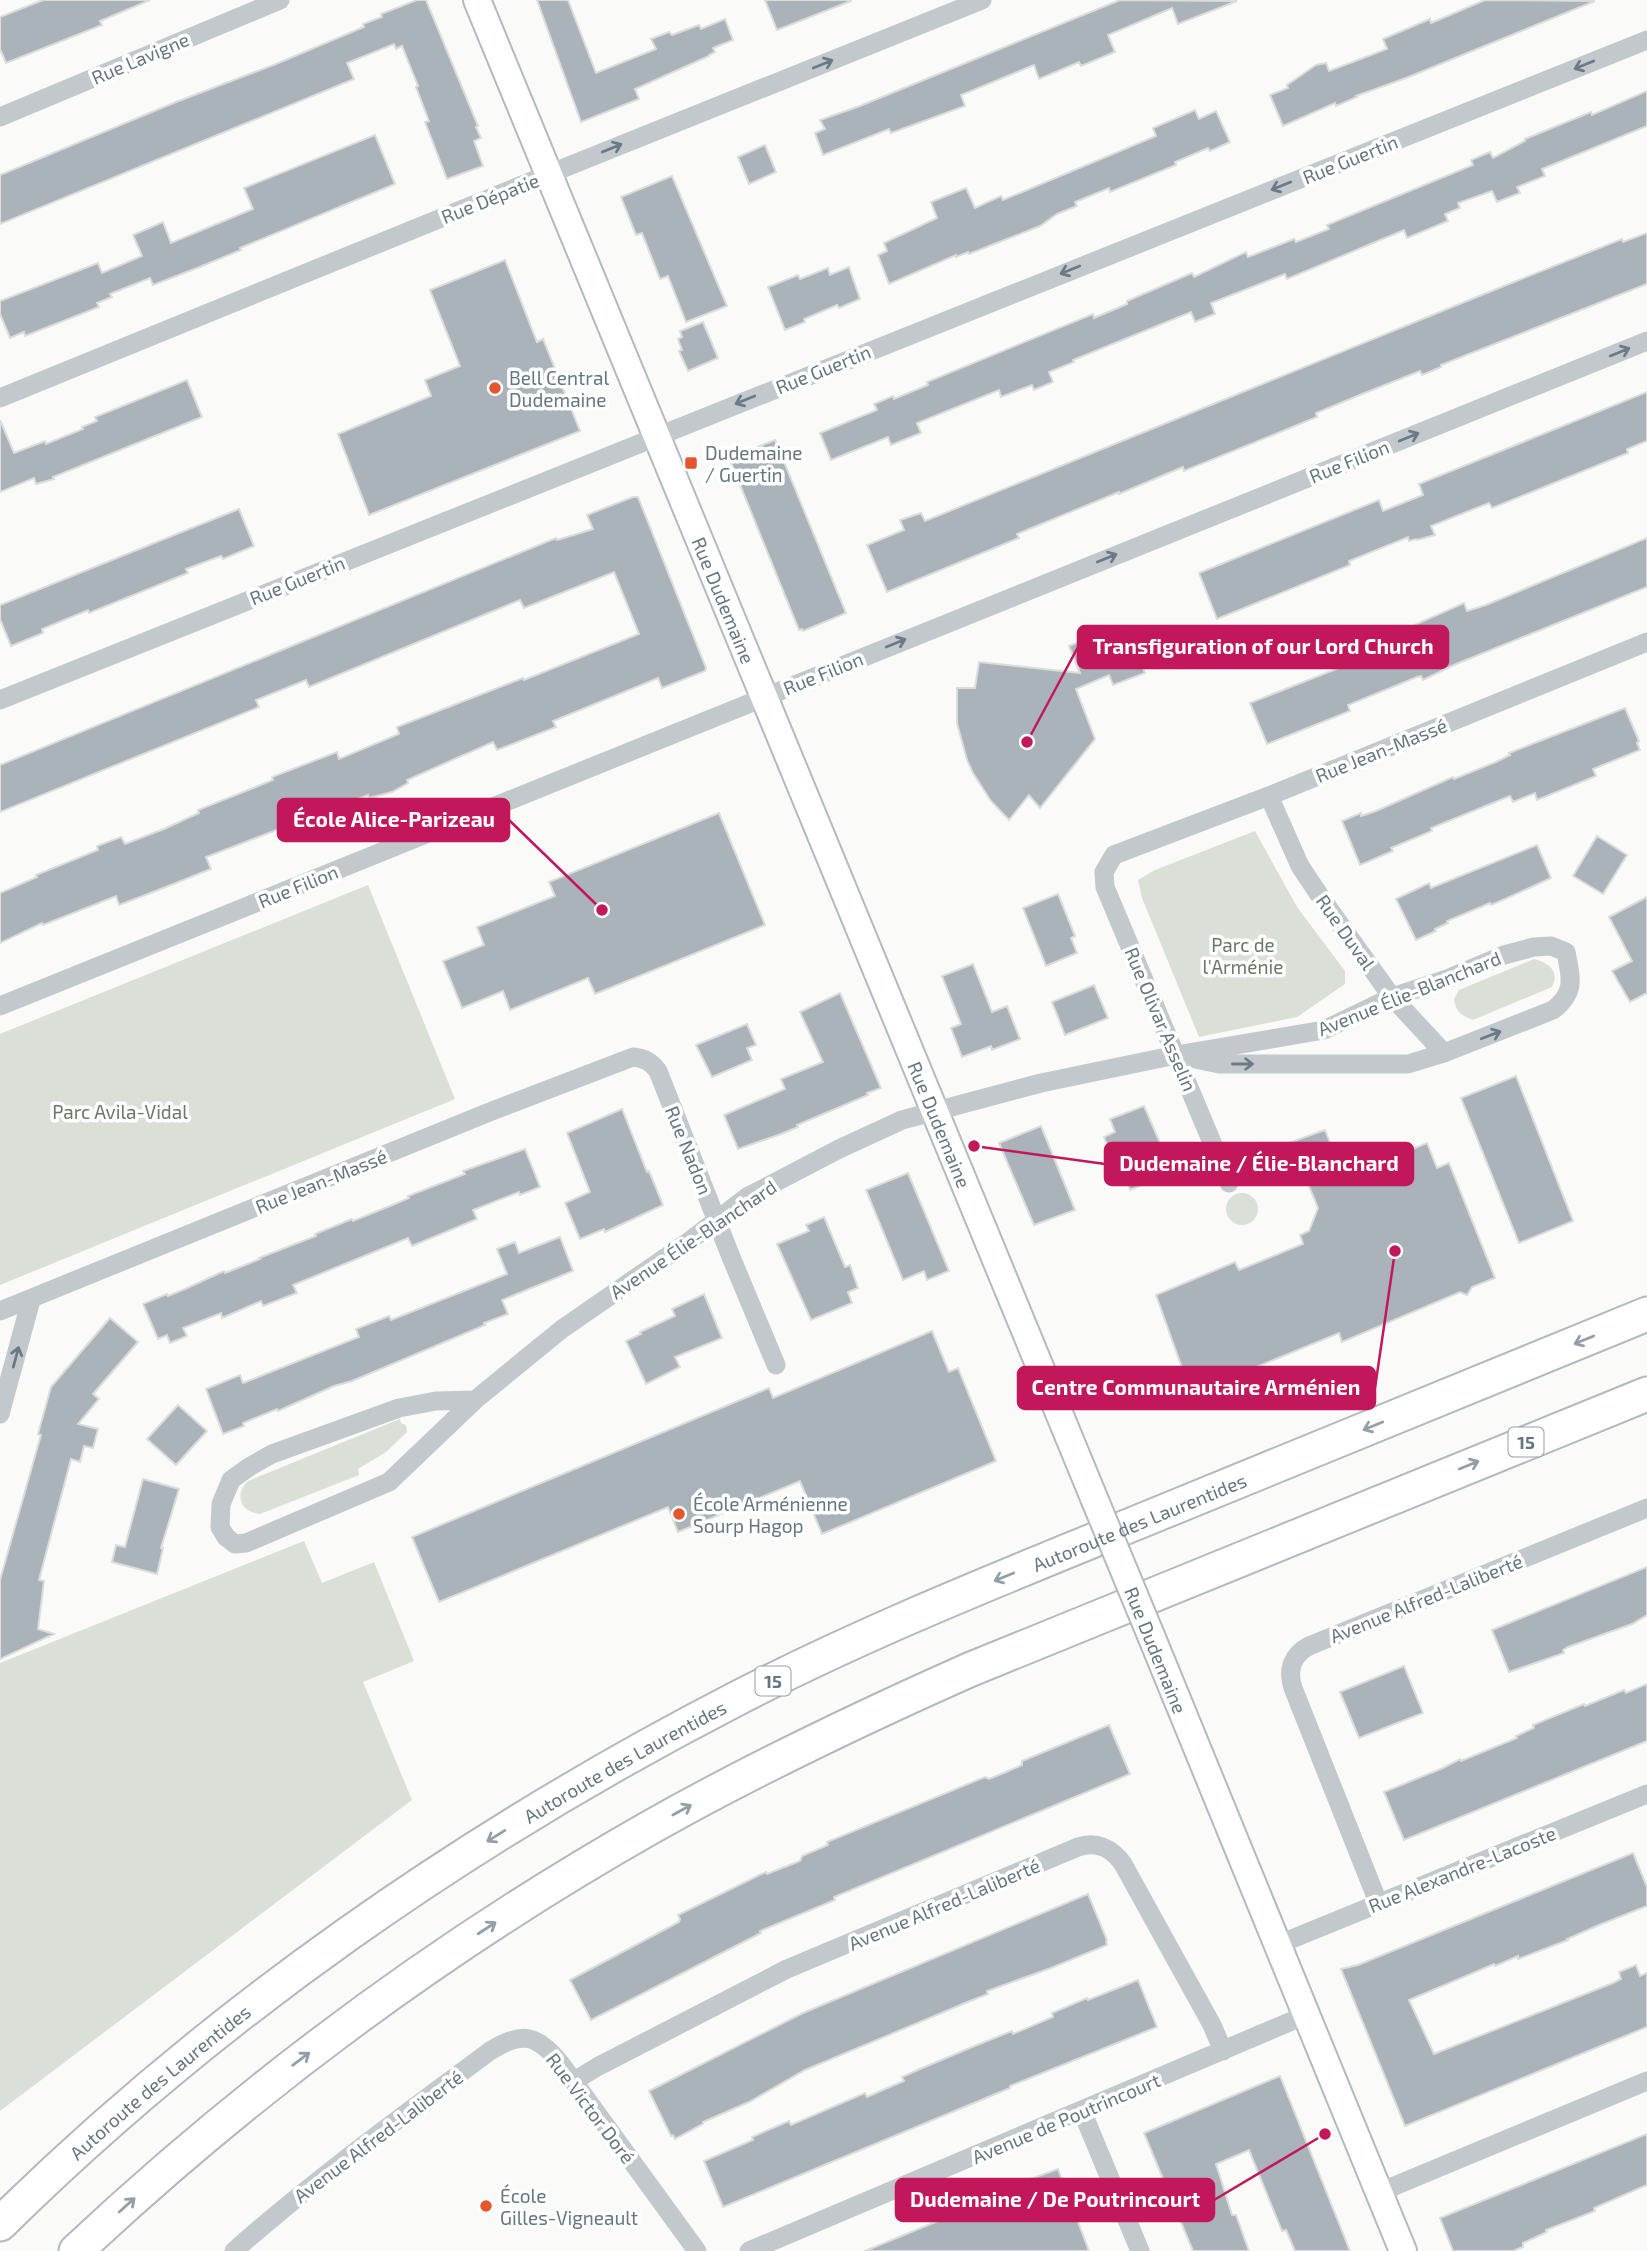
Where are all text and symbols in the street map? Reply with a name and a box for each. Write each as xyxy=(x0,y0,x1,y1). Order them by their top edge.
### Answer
street label: Rue Lavigne xyxy=(88,27,192,89)
one-way arrow xyxy=(812,56,833,69)
one-way arrow xyxy=(1573,60,1595,73)
street label: Rue Guertin xyxy=(1299,129,1401,189)
one-way arrow xyxy=(600,141,622,154)
street label: Rue Dépatie xyxy=(438,168,542,228)
one-way arrow xyxy=(1271,180,1293,193)
one-way arrow xyxy=(1060,265,1081,278)
street label: Rue Guertin xyxy=(772,339,874,399)
one-way arrow xyxy=(1609,344,1630,357)
place label: Bell Central Dudemaine xyxy=(509,366,609,411)
marker: Bell Central Dudemaine xyxy=(487,380,503,396)
one-way arrow xyxy=(734,394,756,407)
one-way arrow xyxy=(1398,429,1419,442)
street label: Rue Filion xyxy=(1306,435,1392,487)
place label: Dudemaine / Guertin xyxy=(705,441,803,486)
marker: Dudemaine / Guertin xyxy=(683,455,699,471)
street label: Rue Dudemaine xyxy=(688,533,760,667)
street label: Rue Guertin xyxy=(246,550,348,610)
one-way arrow xyxy=(1096,551,1117,564)
callout: Transfiguration of our Lord Church xyxy=(1078,626,1448,668)
text: Transfiguration of our Lord Church xyxy=(1092,633,1434,658)
one-way arrow xyxy=(885,636,906,649)
street label: Rue Filion xyxy=(780,647,866,699)
street label: Rue Jean-Massé xyxy=(1312,713,1450,787)
callout: École Alice-Parizeau xyxy=(278,799,509,841)
text: École Alice-Parizeau xyxy=(293,806,495,831)
street label: Rue Filion xyxy=(255,860,341,912)
street label: Rue Duval xyxy=(1312,890,1380,974)
park label: Parc de l'Arménie xyxy=(1203,933,1283,978)
street label: Rue Olivar Asselin xyxy=(1120,944,1202,1094)
street label: Avenue Élie-Blanchard xyxy=(1314,946,1504,1040)
one-way arrow xyxy=(1479,1028,1501,1041)
one-way arrow xyxy=(1232,1057,1255,1071)
street label: Rue Dudemaine xyxy=(904,1058,976,1191)
park label: Parc Avila-Vidal xyxy=(52,1100,188,1123)
street label: Rue Nadon xyxy=(661,1102,717,1198)
callout: Dudemaine / Élie-Blanchard xyxy=(1105,1143,1413,1185)
street label: Rue Jean-Massé xyxy=(252,1144,390,1218)
text: Dudemaine / Élie-Blanchard xyxy=(1119,1150,1399,1175)
street label: Avenue Élie-Blanchard xyxy=(605,1175,781,1303)
one-way arrow xyxy=(1573,1334,1595,1347)
one-way arrow xyxy=(10,1346,23,1368)
callout: Centre Communautaire Arménien xyxy=(1018,1367,1375,1409)
text: Centre Communautaire Arménien xyxy=(1032,1374,1360,1399)
one-way arrow xyxy=(1363,1420,1384,1433)
road number: 15 xyxy=(1508,1428,1544,1456)
one-way arrow xyxy=(1458,1457,1479,1470)
street label: Autoroute des Laurentides xyxy=(1029,1468,1249,1576)
place label: École Arménienne Sourp Hagop xyxy=(693,1492,848,1537)
marker: École Arménienne Sourp Hagop xyxy=(671,1506,687,1522)
street label: Avenue Alfred-Laliberté xyxy=(1326,1549,1526,1647)
one-way arrow xyxy=(994,1571,1015,1584)
street label: Rue Dudemaine xyxy=(1120,1583,1192,1717)
road number: 15 xyxy=(756,1666,790,1696)
street label: Autoroute des Laurentides xyxy=(519,1695,730,1827)
one-way arrow xyxy=(671,1803,691,1817)
street label: Rue Alexandre-Lacoste xyxy=(1365,1821,1559,1917)
one-way arrow xyxy=(487,1829,507,1843)
street label: Avenue Alfred-Laliberté xyxy=(845,1853,1043,1955)
one-way arrow xyxy=(477,1921,496,1935)
street label: Autoroute des Laurentides xyxy=(64,1999,254,2164)
street label: Rue Victor Doré xyxy=(542,2048,640,2168)
one-way arrow xyxy=(292,2052,310,2067)
street label: Avenue Alfred-Laliberté xyxy=(289,2065,467,2207)
street label: Avenue de Poutrincourt xyxy=(968,2068,1164,2168)
callout: Dudemaine / De Poutrincourt xyxy=(896,2179,1214,2221)
place label: École Gilles-Vigneault xyxy=(500,2184,638,2229)
text: Dudemaine / De Poutrincourt xyxy=(910,2186,1200,2211)
one-way arrow xyxy=(118,2197,136,2213)
marker: École Gilles-Vigneault xyxy=(478,2198,494,2214)

